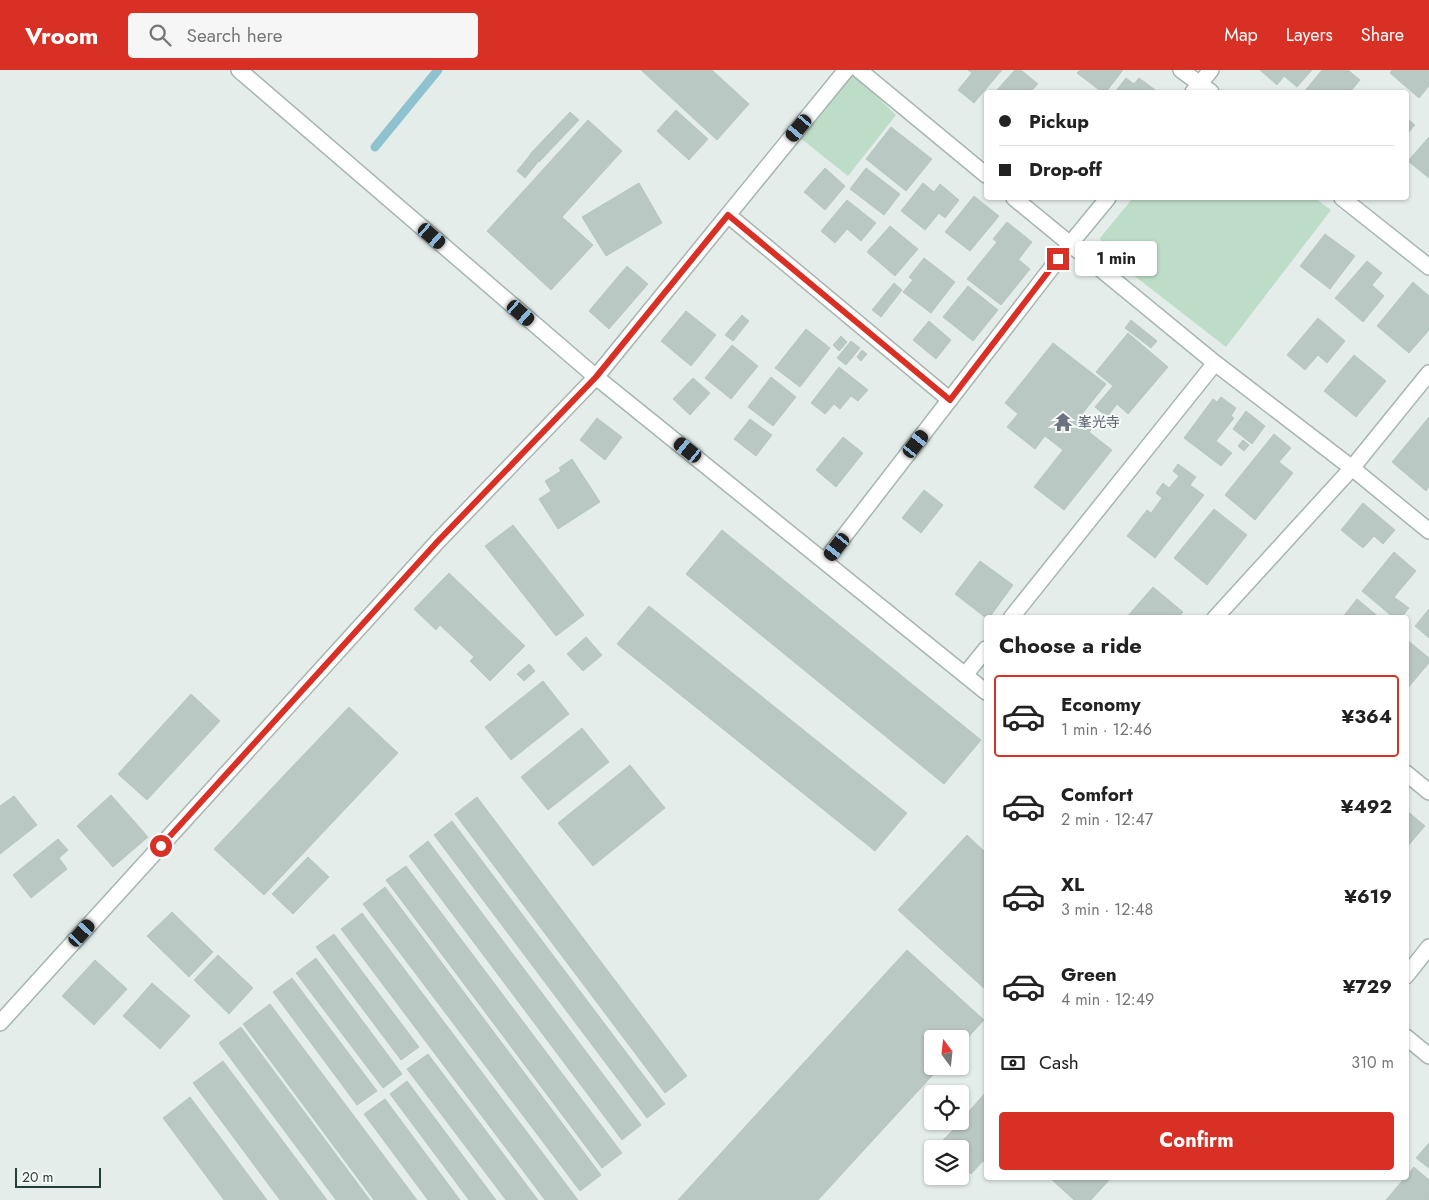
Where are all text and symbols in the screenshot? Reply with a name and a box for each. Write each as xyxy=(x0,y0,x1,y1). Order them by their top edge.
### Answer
search box xyxy=(128,13,478,58)
text: Vroom xyxy=(25,18,98,53)
icon: search xyxy=(146,21,174,49)
text: Search here xyxy=(186,22,283,49)
text: Map xyxy=(1224,22,1258,48)
text: Layers xyxy=(1286,22,1333,48)
text: Share xyxy=(1361,22,1404,48)
text: Pickup xyxy=(1029,108,1089,135)
car xyxy=(783,112,814,144)
text: Drop-off xyxy=(1029,156,1102,183)
car xyxy=(415,220,448,252)
callout: 1 min xyxy=(1076,242,1158,276)
text: 1 min xyxy=(1096,247,1136,270)
route end xyxy=(1047,248,1069,270)
car xyxy=(504,297,537,329)
temple icon: 峯光寺 xyxy=(1052,411,1074,433)
place label: 峯光寺 xyxy=(1078,412,1120,432)
car xyxy=(900,428,931,460)
car xyxy=(671,435,704,465)
car xyxy=(821,531,852,563)
text: Choose a ride xyxy=(999,629,1142,661)
text: Economy xyxy=(1061,691,1141,718)
icon: car xyxy=(1001,694,1046,739)
text: ¥364 xyxy=(1342,703,1392,730)
text: 1 min · 12:46 xyxy=(1061,718,1152,741)
text: Comfort xyxy=(1061,781,1133,808)
icon: car xyxy=(1001,784,1046,829)
text: ¥492 xyxy=(1341,793,1392,820)
text: 2 min · 12:47 xyxy=(1061,808,1153,831)
route start xyxy=(150,835,172,857)
text: XL xyxy=(1061,871,1084,898)
icon: car xyxy=(1001,874,1046,919)
text: ¥619 xyxy=(1344,883,1392,910)
text: 3 min · 12:48 xyxy=(1061,898,1153,921)
car xyxy=(66,917,97,949)
text: Green xyxy=(1061,961,1117,988)
icon: car xyxy=(1001,964,1046,1009)
text: ¥729 xyxy=(1343,973,1392,1000)
text: 4 min · 12:49 xyxy=(1061,988,1154,1011)
north arrow xyxy=(924,1030,969,1075)
map controls xyxy=(924,1030,969,1185)
icon: cash xyxy=(999,1049,1027,1077)
text: Cash xyxy=(1039,1049,1079,1076)
text: 310 m xyxy=(1351,1051,1394,1074)
button: locate xyxy=(924,1085,969,1130)
button: Confirm xyxy=(999,1112,1394,1170)
button: layers xyxy=(924,1140,969,1185)
scale bar xyxy=(15,1165,101,1188)
text: 20 m xyxy=(22,1167,54,1187)

